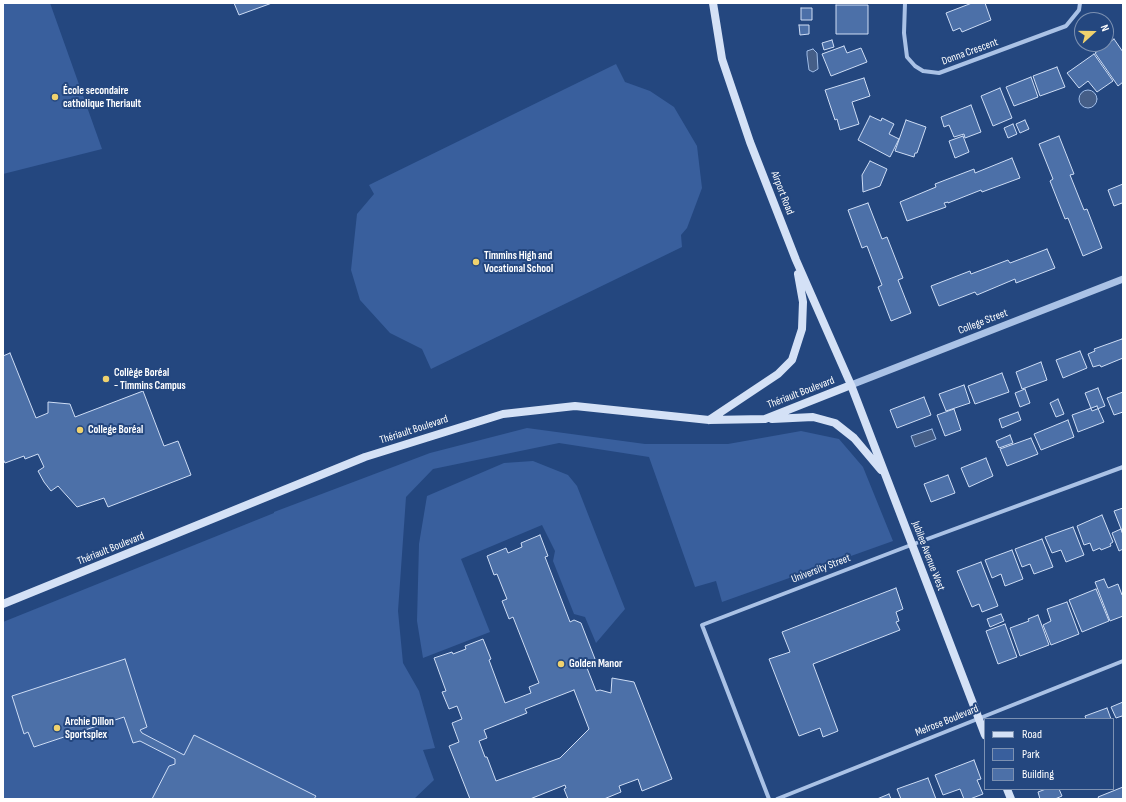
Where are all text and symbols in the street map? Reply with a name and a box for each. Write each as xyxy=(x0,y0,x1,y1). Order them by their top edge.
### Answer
north arrow xyxy=(1074,12,1114,52)
text: N xyxy=(1098,23,1112,33)
street label: Donna Crescent xyxy=(940,36,1000,68)
place label: École secondaire catholique Theriault xyxy=(63,84,141,110)
marker: École secondaire catholique Theriault xyxy=(50,92,60,102)
street label: Airport Road xyxy=(768,169,796,217)
place label: Timmins High and Vocational School xyxy=(484,249,553,275)
marker: Timmins High and Vocational School xyxy=(471,257,481,267)
street label: College Street xyxy=(956,307,1010,337)
place label: Collège Boréal - Timmins Campus xyxy=(114,366,186,392)
marker: Collège Boréal - Timmins Campus xyxy=(101,374,111,384)
street label: Thériault Boulevard xyxy=(765,374,837,412)
street label: Thériault Boulevard xyxy=(378,413,450,447)
place label: College Boréal xyxy=(88,423,143,437)
marker: College Boréal xyxy=(75,425,85,435)
street label: Jubilee Avenue West xyxy=(909,519,947,593)
street label: Thériault Boulevard xyxy=(76,530,146,568)
street label: University Street xyxy=(790,552,852,586)
place label: Golden Manor xyxy=(569,657,622,671)
marker: Golden Manor xyxy=(556,659,566,669)
street label: Melrose Boulevard xyxy=(913,702,981,740)
place label: Archie Dillon Sportsplex xyxy=(65,715,114,741)
legend xyxy=(984,718,1114,790)
marker: Archie Dillon Sportsplex xyxy=(52,723,62,733)
text: Road xyxy=(1022,727,1042,742)
text: Park xyxy=(1022,747,1040,762)
text: Building xyxy=(1022,767,1054,782)

